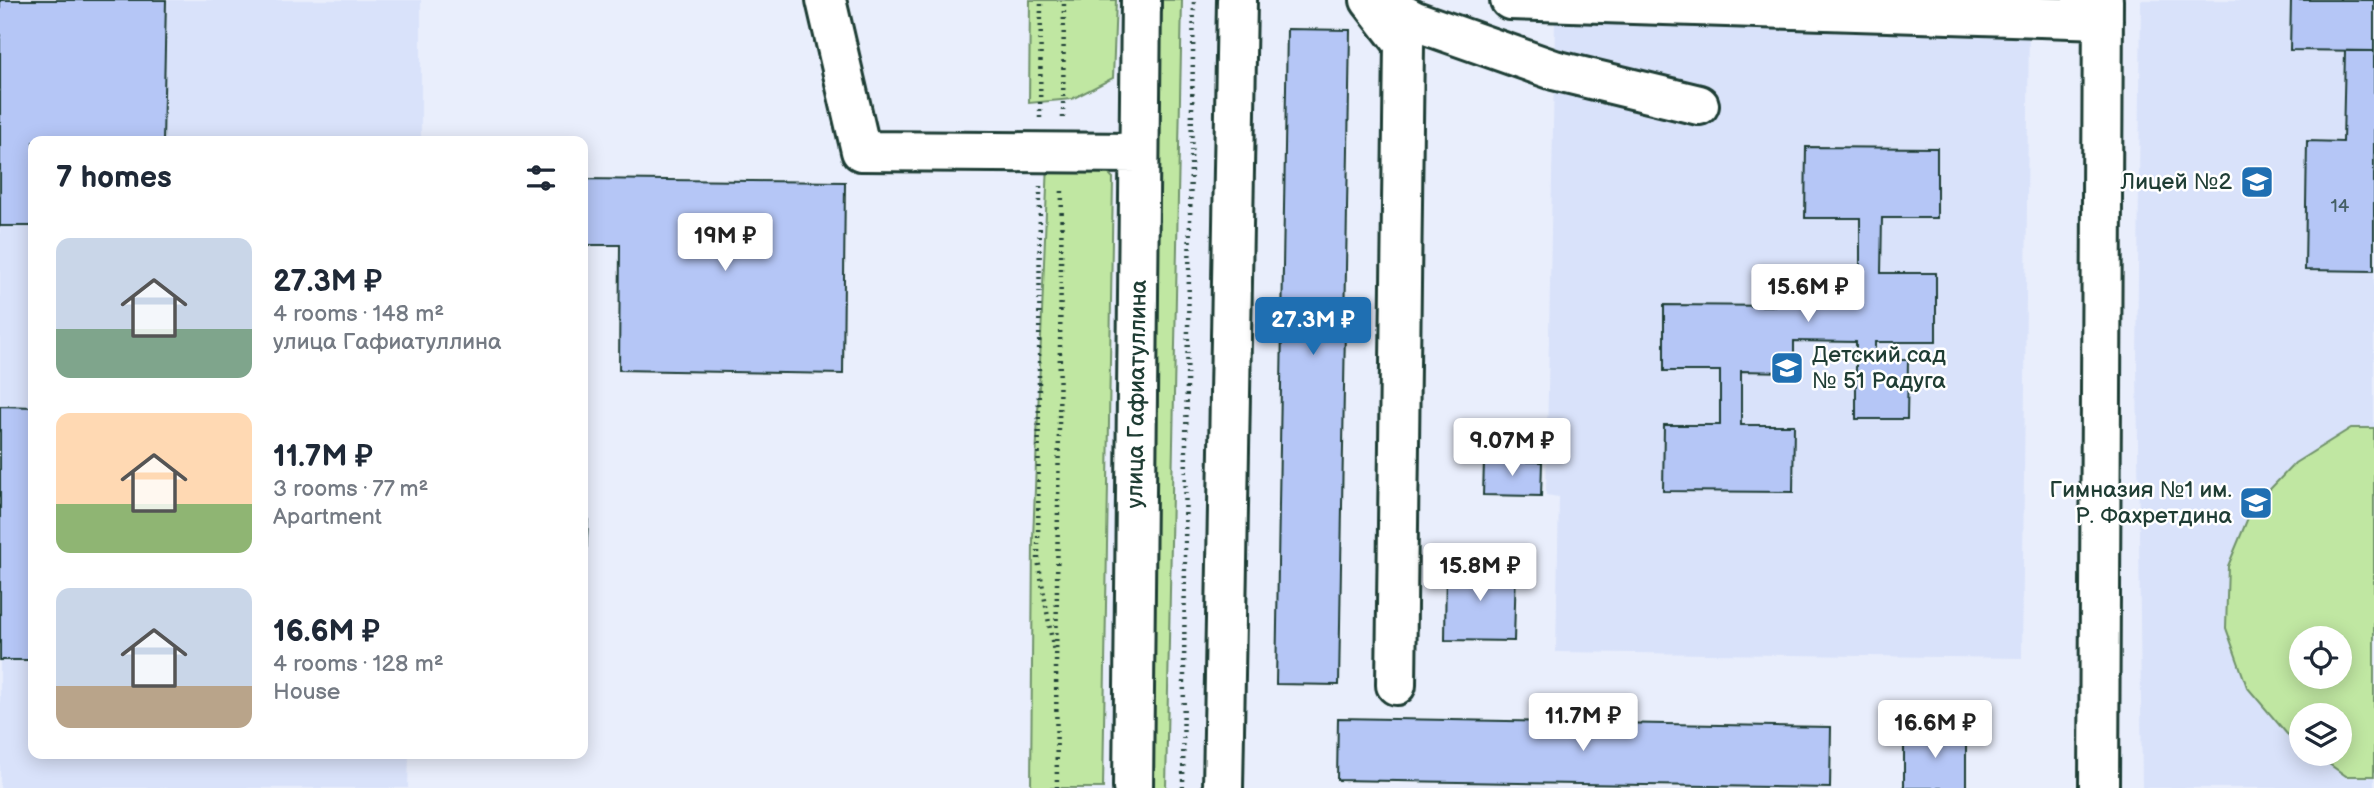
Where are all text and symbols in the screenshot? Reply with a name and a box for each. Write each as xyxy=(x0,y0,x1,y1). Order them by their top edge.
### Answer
icon: filters xyxy=(522,159,560,197)
text: 7 homes xyxy=(56,160,172,196)
school or university icon: Лицей №2 xyxy=(2238,163,2276,201)
place label: Лицей №2 xyxy=(2120,168,2232,196)
house number: 14 xyxy=(2331,195,2350,218)
pin: 19M ₽ xyxy=(676,214,774,273)
text: 19M ₽ xyxy=(694,222,756,250)
text: 27.3M ₽ xyxy=(273,264,382,300)
pin: 15.6M ₽ xyxy=(1743,264,1873,324)
icon: home xyxy=(112,266,196,350)
text: 15.6M ₽ xyxy=(1767,273,1849,301)
street label: улица Гафиатуллина xyxy=(1121,279,1153,509)
pin: 27.3M ₽ xyxy=(1248,298,1378,357)
text: 4 rooms · 148 m² xyxy=(273,300,444,328)
text: 27.3M ₽ xyxy=(1271,306,1355,334)
text: улица Гафиатуллина xyxy=(273,328,502,356)
place label: Детский сад № 51 Радуга xyxy=(1812,341,1946,395)
school or university icon: Детский сад № 51 Радуга xyxy=(1768,349,1806,387)
pin: 9.07M ₽ xyxy=(1447,419,1577,478)
text: 9.07M ₽ xyxy=(1470,427,1555,455)
text: 11.7M ₽ xyxy=(273,439,373,475)
icon: home xyxy=(112,441,196,525)
text: 3 rooms · 77 m² xyxy=(273,475,429,503)
place label: Гимназия №1 им. Р. Фахретдина xyxy=(2050,476,2232,530)
school or university icon: Гимназия №1 им. Р. Фахретдина xyxy=(2237,484,2275,522)
text: Apartment xyxy=(273,503,382,531)
pin: 15.8M ₽ xyxy=(1415,544,1545,603)
text: 15.8M ₽ xyxy=(1439,552,1521,580)
text: 16.6M ₽ xyxy=(273,614,380,650)
icon: home xyxy=(112,616,196,700)
map controls xyxy=(2289,626,2352,766)
button: locate xyxy=(2289,626,2352,689)
text: 4 rooms · 128 m² xyxy=(273,650,444,678)
text: House xyxy=(273,678,340,706)
pin: 11.7M ₽ xyxy=(1518,694,1648,753)
pin: 16.6M ₽ xyxy=(1870,700,2000,760)
text: 11.7M ₽ xyxy=(1545,702,1621,730)
button: layers xyxy=(2289,703,2352,766)
text: 16.6M ₽ xyxy=(1894,709,1976,737)

